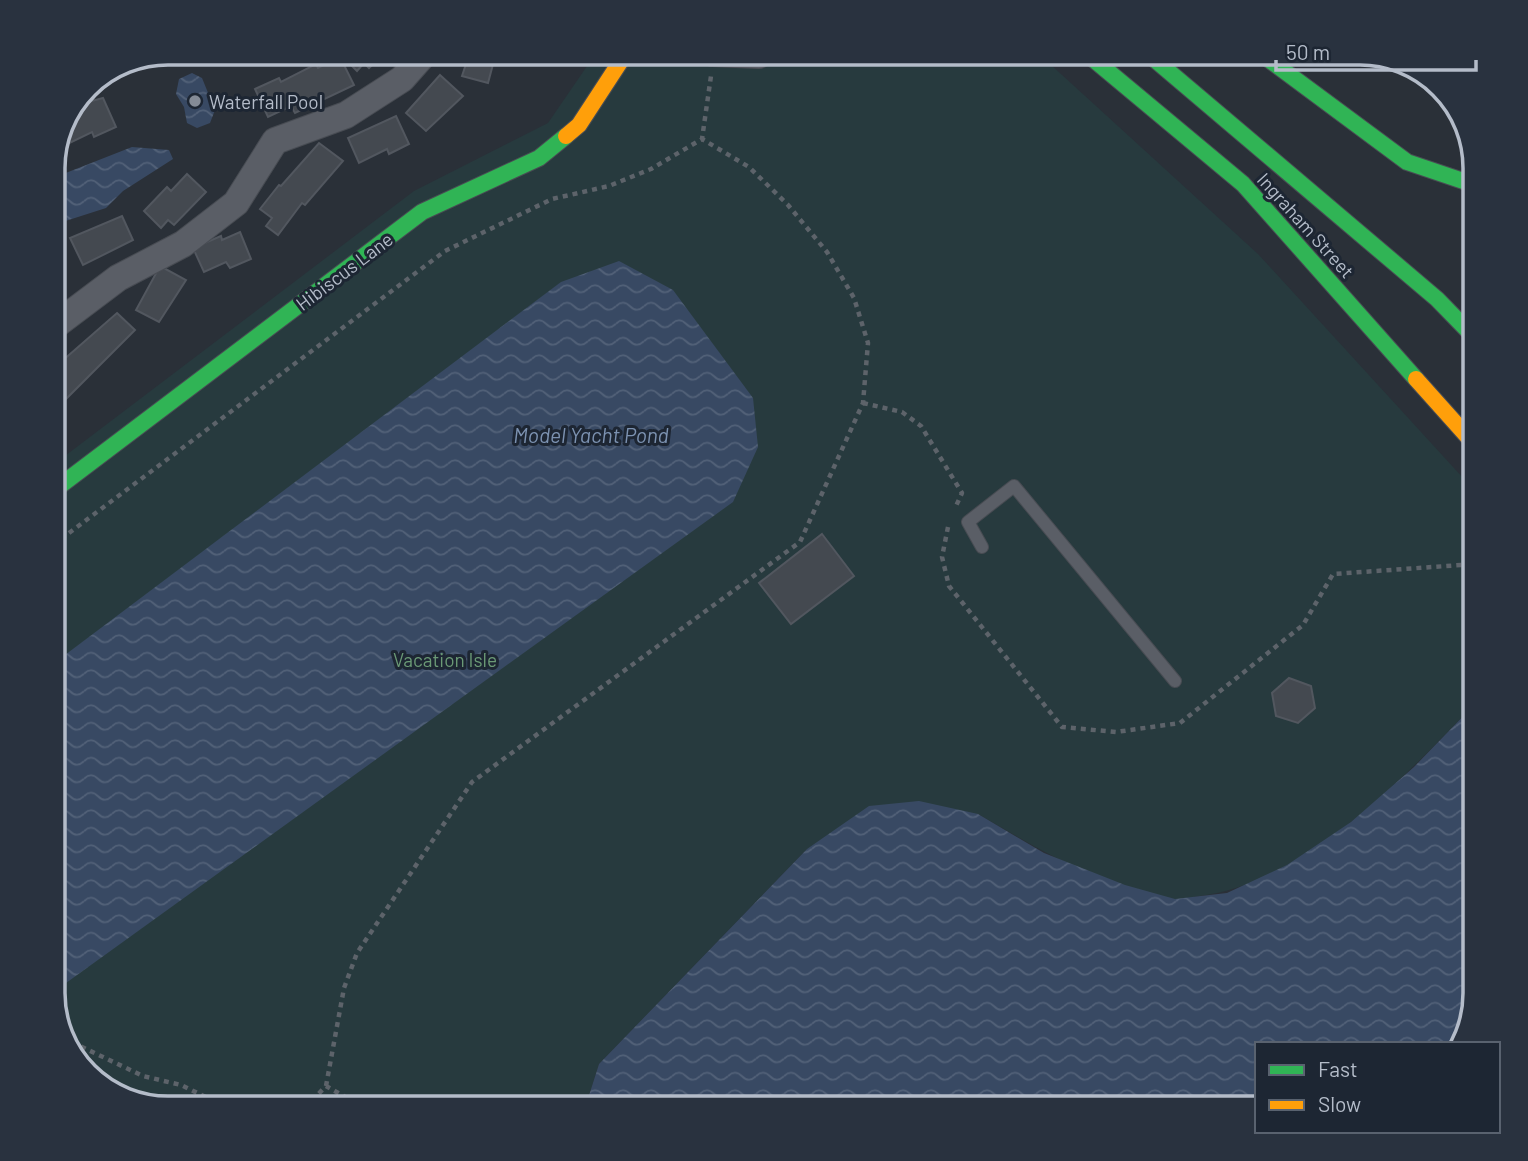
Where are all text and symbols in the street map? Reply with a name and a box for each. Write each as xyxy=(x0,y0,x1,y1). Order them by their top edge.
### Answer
scale bar xyxy=(1276,28,1476,72)
text: 50 m xyxy=(1286,39,1330,64)
place label: Waterfall Pool xyxy=(209,90,323,113)
marker: Waterfall Pool xyxy=(187,93,203,109)
street label: Ingraham Street xyxy=(1253,168,1359,282)
street label: Hibiscus Lane xyxy=(291,227,397,315)
water label: Model Yacht Pond xyxy=(513,422,669,447)
park label: Vacation Isle xyxy=(393,648,497,671)
legend xyxy=(1255,1042,1500,1133)
text: Fast xyxy=(1318,1056,1358,1081)
text: Slow xyxy=(1318,1091,1361,1116)

